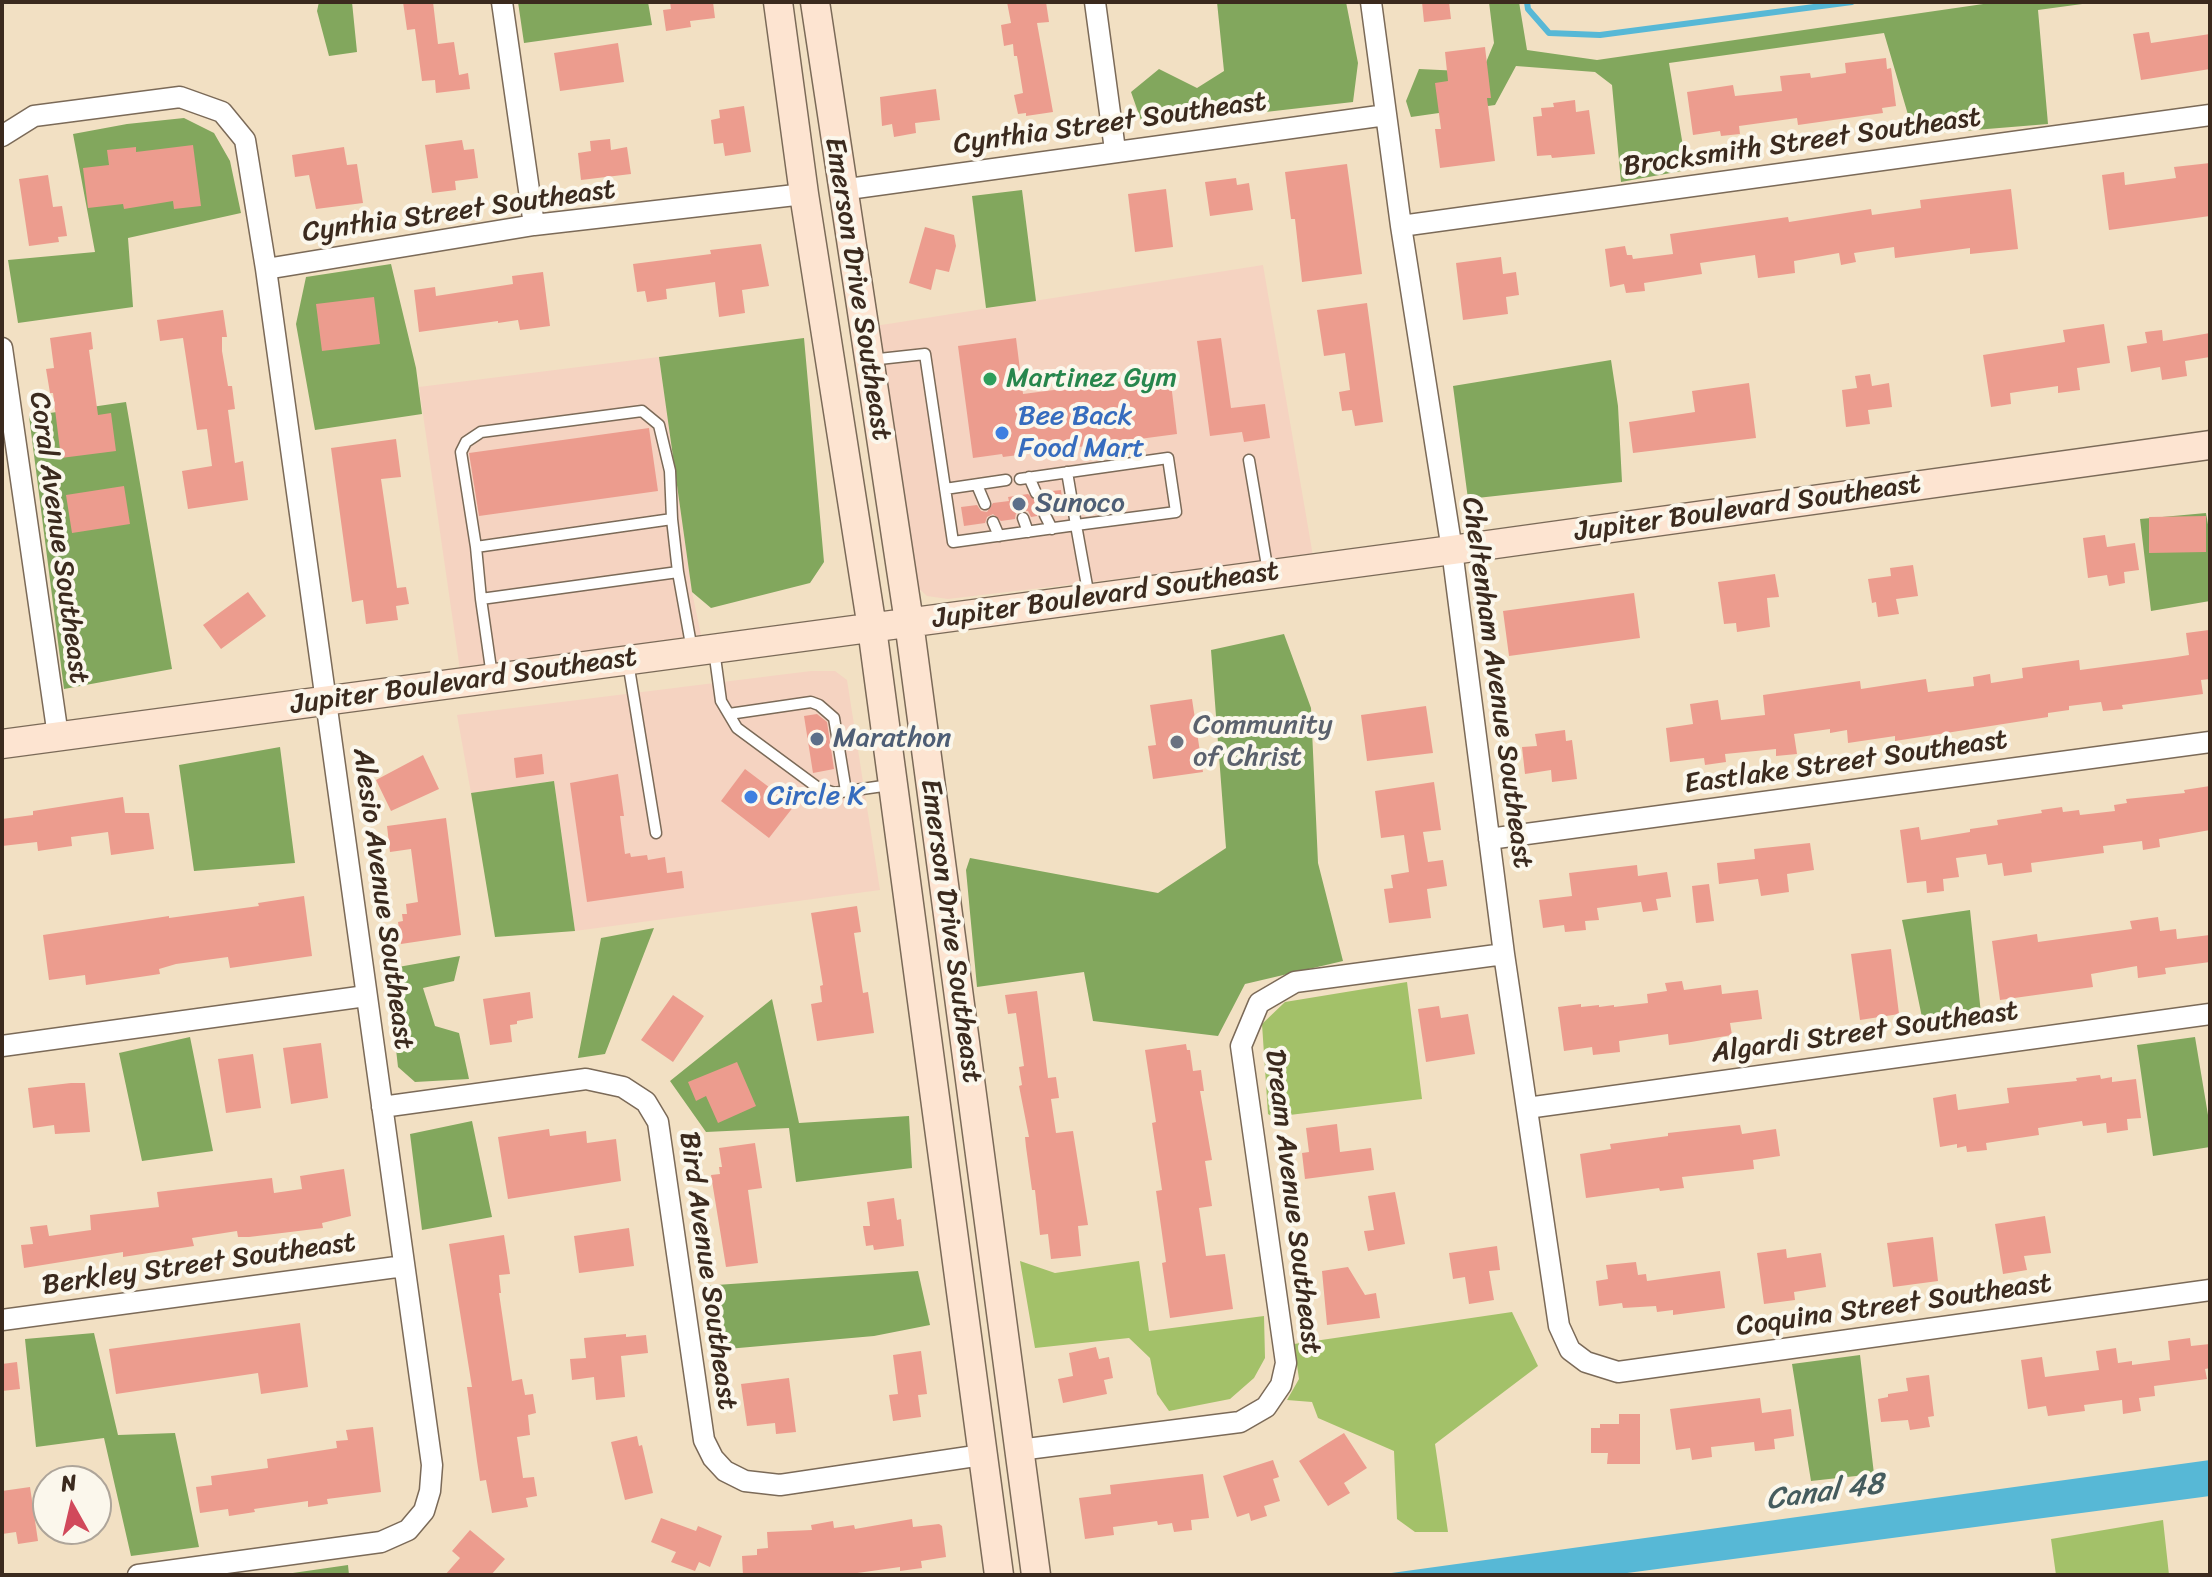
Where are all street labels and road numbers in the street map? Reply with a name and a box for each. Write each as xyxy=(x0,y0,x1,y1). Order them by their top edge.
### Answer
street label: Cynthia Street Southeast xyxy=(951,85,1269,163)
street label: Brocksmith Street Southeast xyxy=(1621,101,1983,185)
street label: Emerson Drive Southeast xyxy=(816,135,898,443)
street label: Cynthia Street Southeast xyxy=(300,173,618,251)
street label: Coral Avenue Southeast xyxy=(21,390,95,686)
street label: Jupiter Boulevard Southeast xyxy=(1573,468,1923,550)
street label: Cheltenham Avenue Southeast xyxy=(1453,495,1539,871)
street label: Jupiter Boulevard Southeast xyxy=(931,555,1281,637)
street label: Jupiter Boulevard Southeast xyxy=(289,641,639,723)
street label: Eastlake Street Southeast xyxy=(1682,724,2010,802)
street label: Alesio Avenue Southeast xyxy=(344,746,420,1052)
street label: Emerson Drive Southeast xyxy=(912,777,988,1085)
street label: Algardi Street Southeast xyxy=(1709,995,2021,1071)
street label: Dream Avenue Southeast xyxy=(1257,1048,1327,1356)
street label: Bird Avenue Southeast xyxy=(671,1130,743,1412)
street label: Berkley Street Southeast xyxy=(40,1226,358,1304)
street label: Coquina Street Southeast xyxy=(1734,1267,2054,1345)

